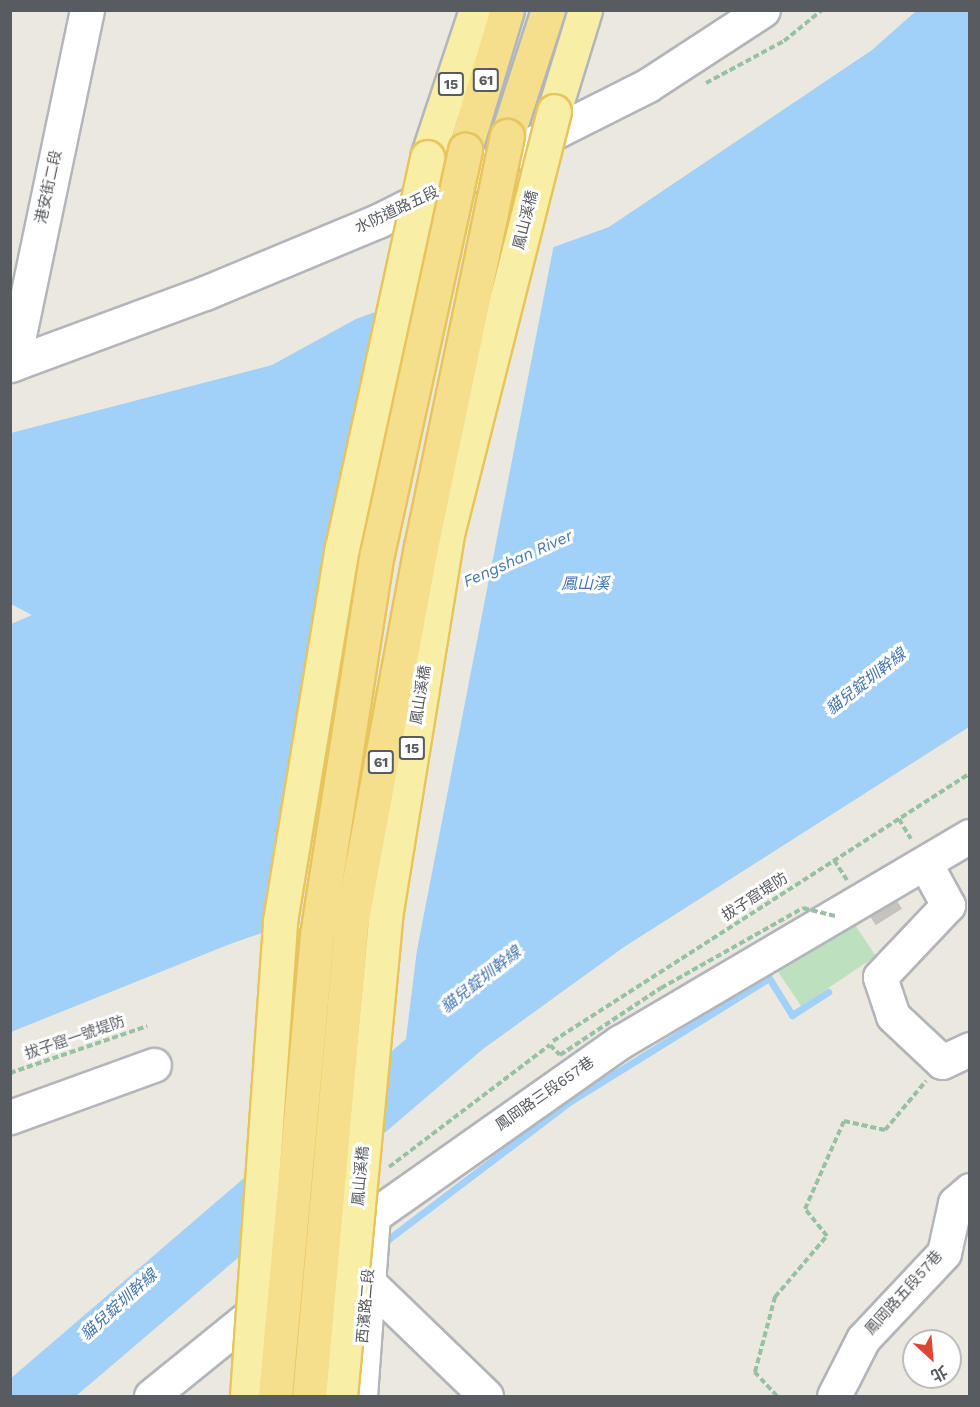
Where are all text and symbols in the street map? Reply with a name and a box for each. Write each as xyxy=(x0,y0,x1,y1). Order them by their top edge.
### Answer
road number: 61 xyxy=(472,69,500,91)
road number: 15 xyxy=(438,73,464,95)
street label: 港安街二段 xyxy=(32,148,66,226)
street label: 水防道路五段 xyxy=(352,183,442,237)
street label: 鳳山溪橋 xyxy=(510,189,542,251)
water label: Fengshan River xyxy=(460,526,576,592)
water label: 鳳山溪 xyxy=(561,574,609,594)
water label: 貓兒錠圳幹線 xyxy=(822,645,910,719)
street label: 鳳山溪橋 xyxy=(407,664,435,726)
road number: 15 xyxy=(398,737,426,759)
road number: 61 xyxy=(368,751,394,773)
street label: 拔子窟堤防 xyxy=(719,869,791,925)
water label: 貓兒錠圳幹線 xyxy=(437,943,525,1017)
street label: 拔子窟一號堤防 xyxy=(22,1012,128,1064)
street label: 鳳岡路三段657巷 xyxy=(492,1053,598,1135)
street label: 鳳山溪橋 xyxy=(349,1145,373,1207)
street label: 鳳岡路五段57巷 xyxy=(861,1247,947,1339)
water label: 貓兒錠圳幹線 xyxy=(77,1266,161,1344)
street label: 西濱路二段 xyxy=(354,1268,378,1344)
north arrow xyxy=(902,1329,962,1389)
text: 北 xyxy=(928,1362,951,1386)

